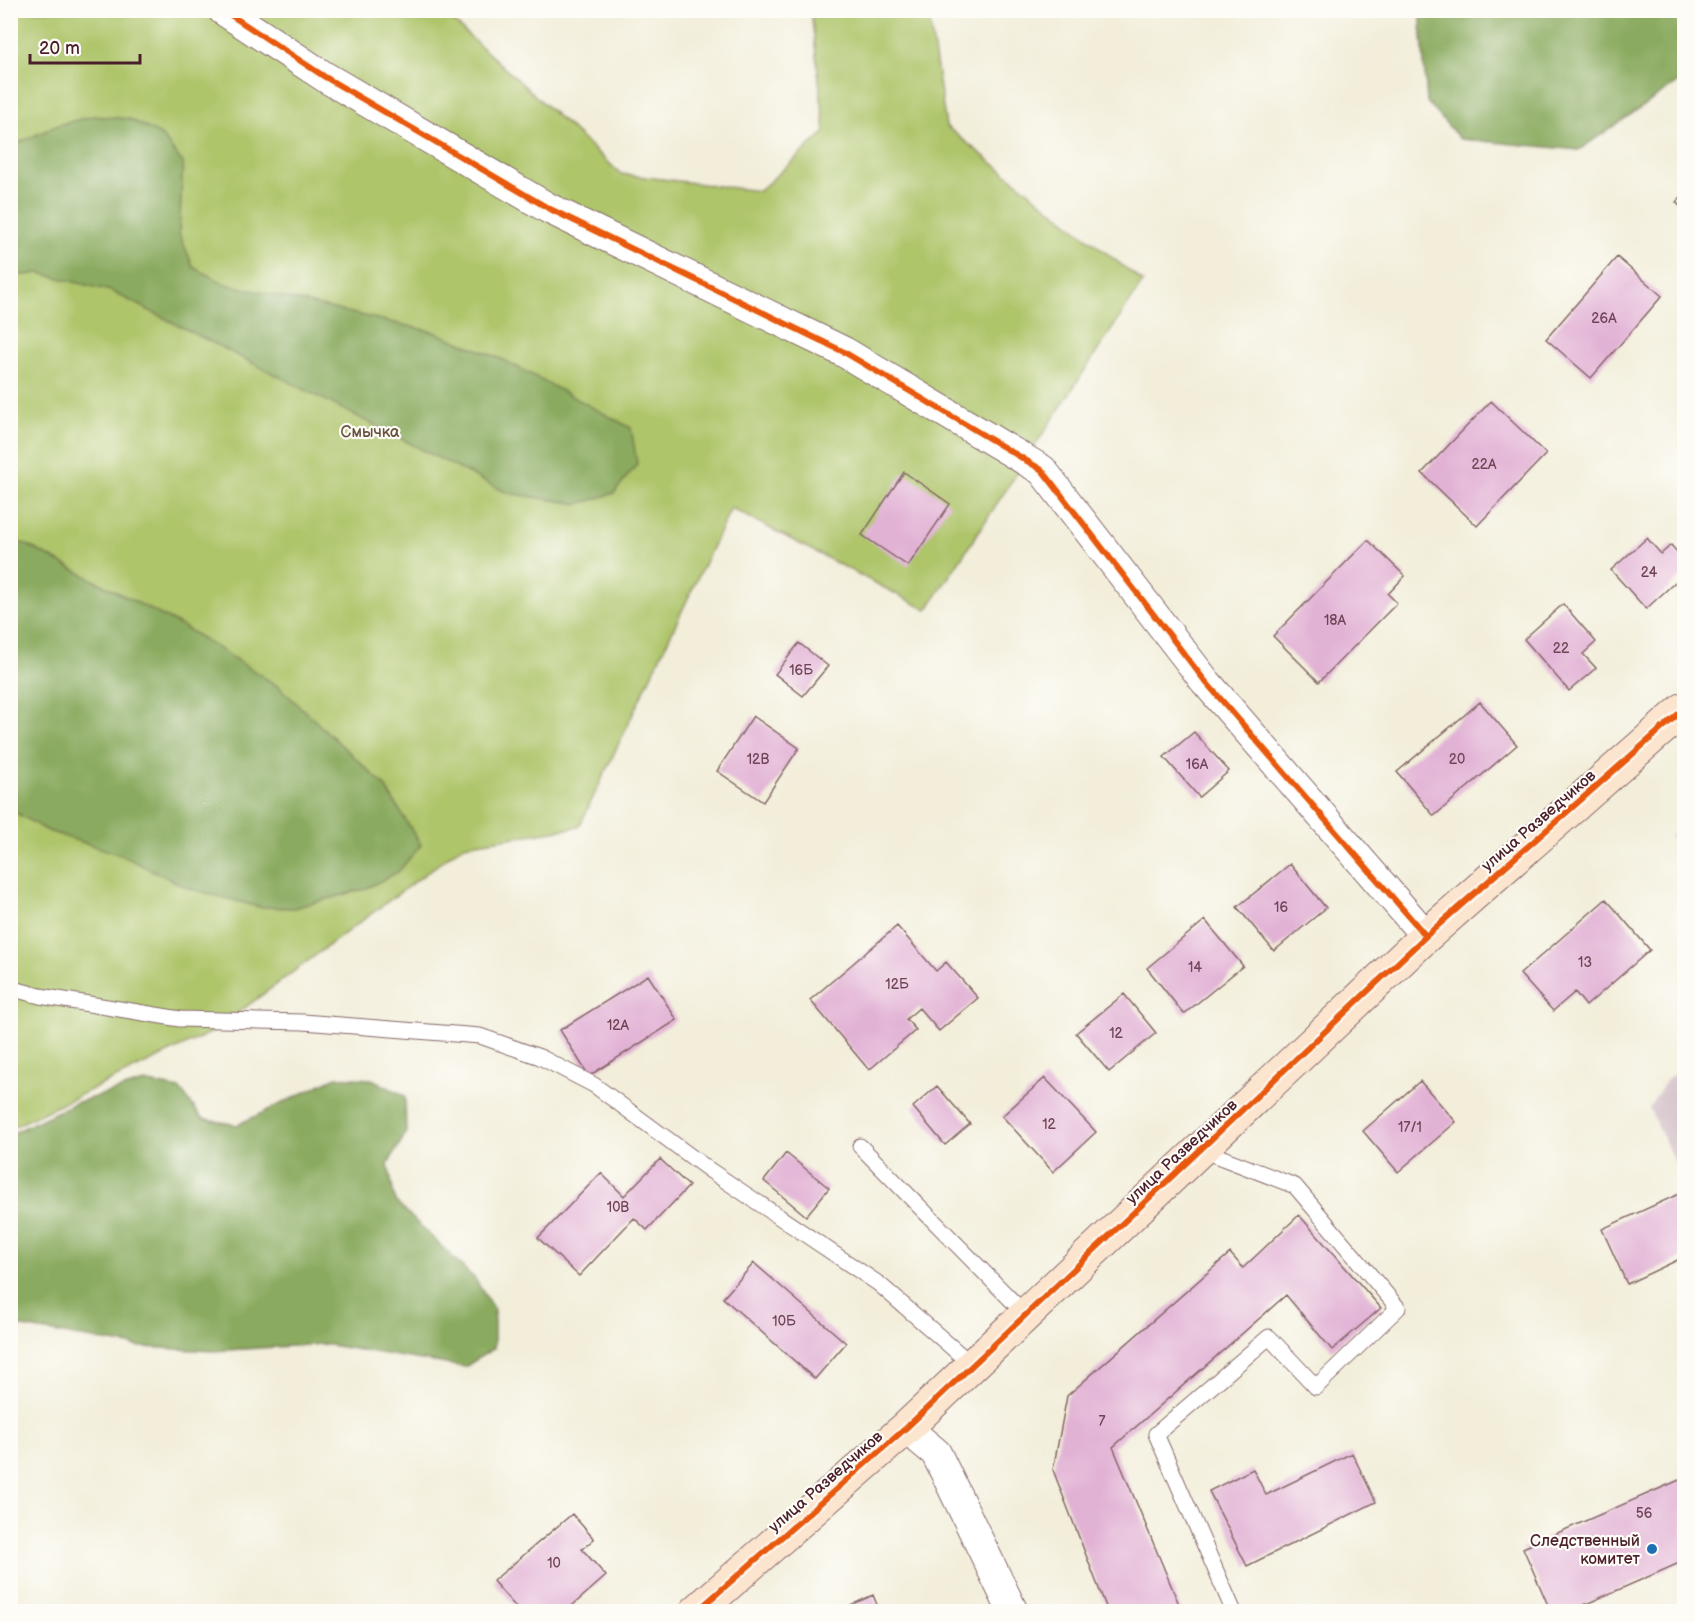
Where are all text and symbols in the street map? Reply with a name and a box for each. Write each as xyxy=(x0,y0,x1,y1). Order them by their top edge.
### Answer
scale bar xyxy=(30,27,140,65)
text: 20 m xyxy=(39,38,80,59)
house number: 26А xyxy=(1591,310,1617,327)
park label: Смычка xyxy=(341,423,400,442)
house number: 22А xyxy=(1471,456,1497,473)
house number: 24 xyxy=(1641,564,1658,581)
house number: 18А xyxy=(1324,612,1347,629)
house number: 22 xyxy=(1553,640,1570,657)
house number: 16Б xyxy=(789,662,813,679)
house number: 12В xyxy=(747,751,769,768)
house number: 20 xyxy=(1449,751,1465,768)
house number: 16А xyxy=(1186,756,1209,773)
street label: улица Разведчиков xyxy=(1478,766,1600,876)
house number: 16 xyxy=(1274,899,1288,916)
house number: 13 xyxy=(1578,954,1592,971)
house number: 14 xyxy=(1188,959,1202,976)
house number: 12Б xyxy=(885,976,909,993)
house number: 12А xyxy=(607,1017,630,1034)
house number: 12 xyxy=(1109,1025,1124,1042)
street label: улица Разведчиков xyxy=(1123,1095,1242,1209)
house number: 12 xyxy=(1042,1116,1057,1133)
house number: 17/1 xyxy=(1398,1119,1422,1136)
house number: 10В xyxy=(607,1199,629,1216)
house number: 10Б xyxy=(772,1313,796,1330)
house number: 7 xyxy=(1099,1413,1106,1430)
street label: улица Разведчиков xyxy=(765,1427,887,1537)
house number: 56 xyxy=(1636,1505,1653,1522)
place label: Следственный комитет xyxy=(1530,1532,1641,1569)
marker: Следственный комитет xyxy=(1645,1542,1659,1556)
house number: 10 xyxy=(547,1555,561,1572)

